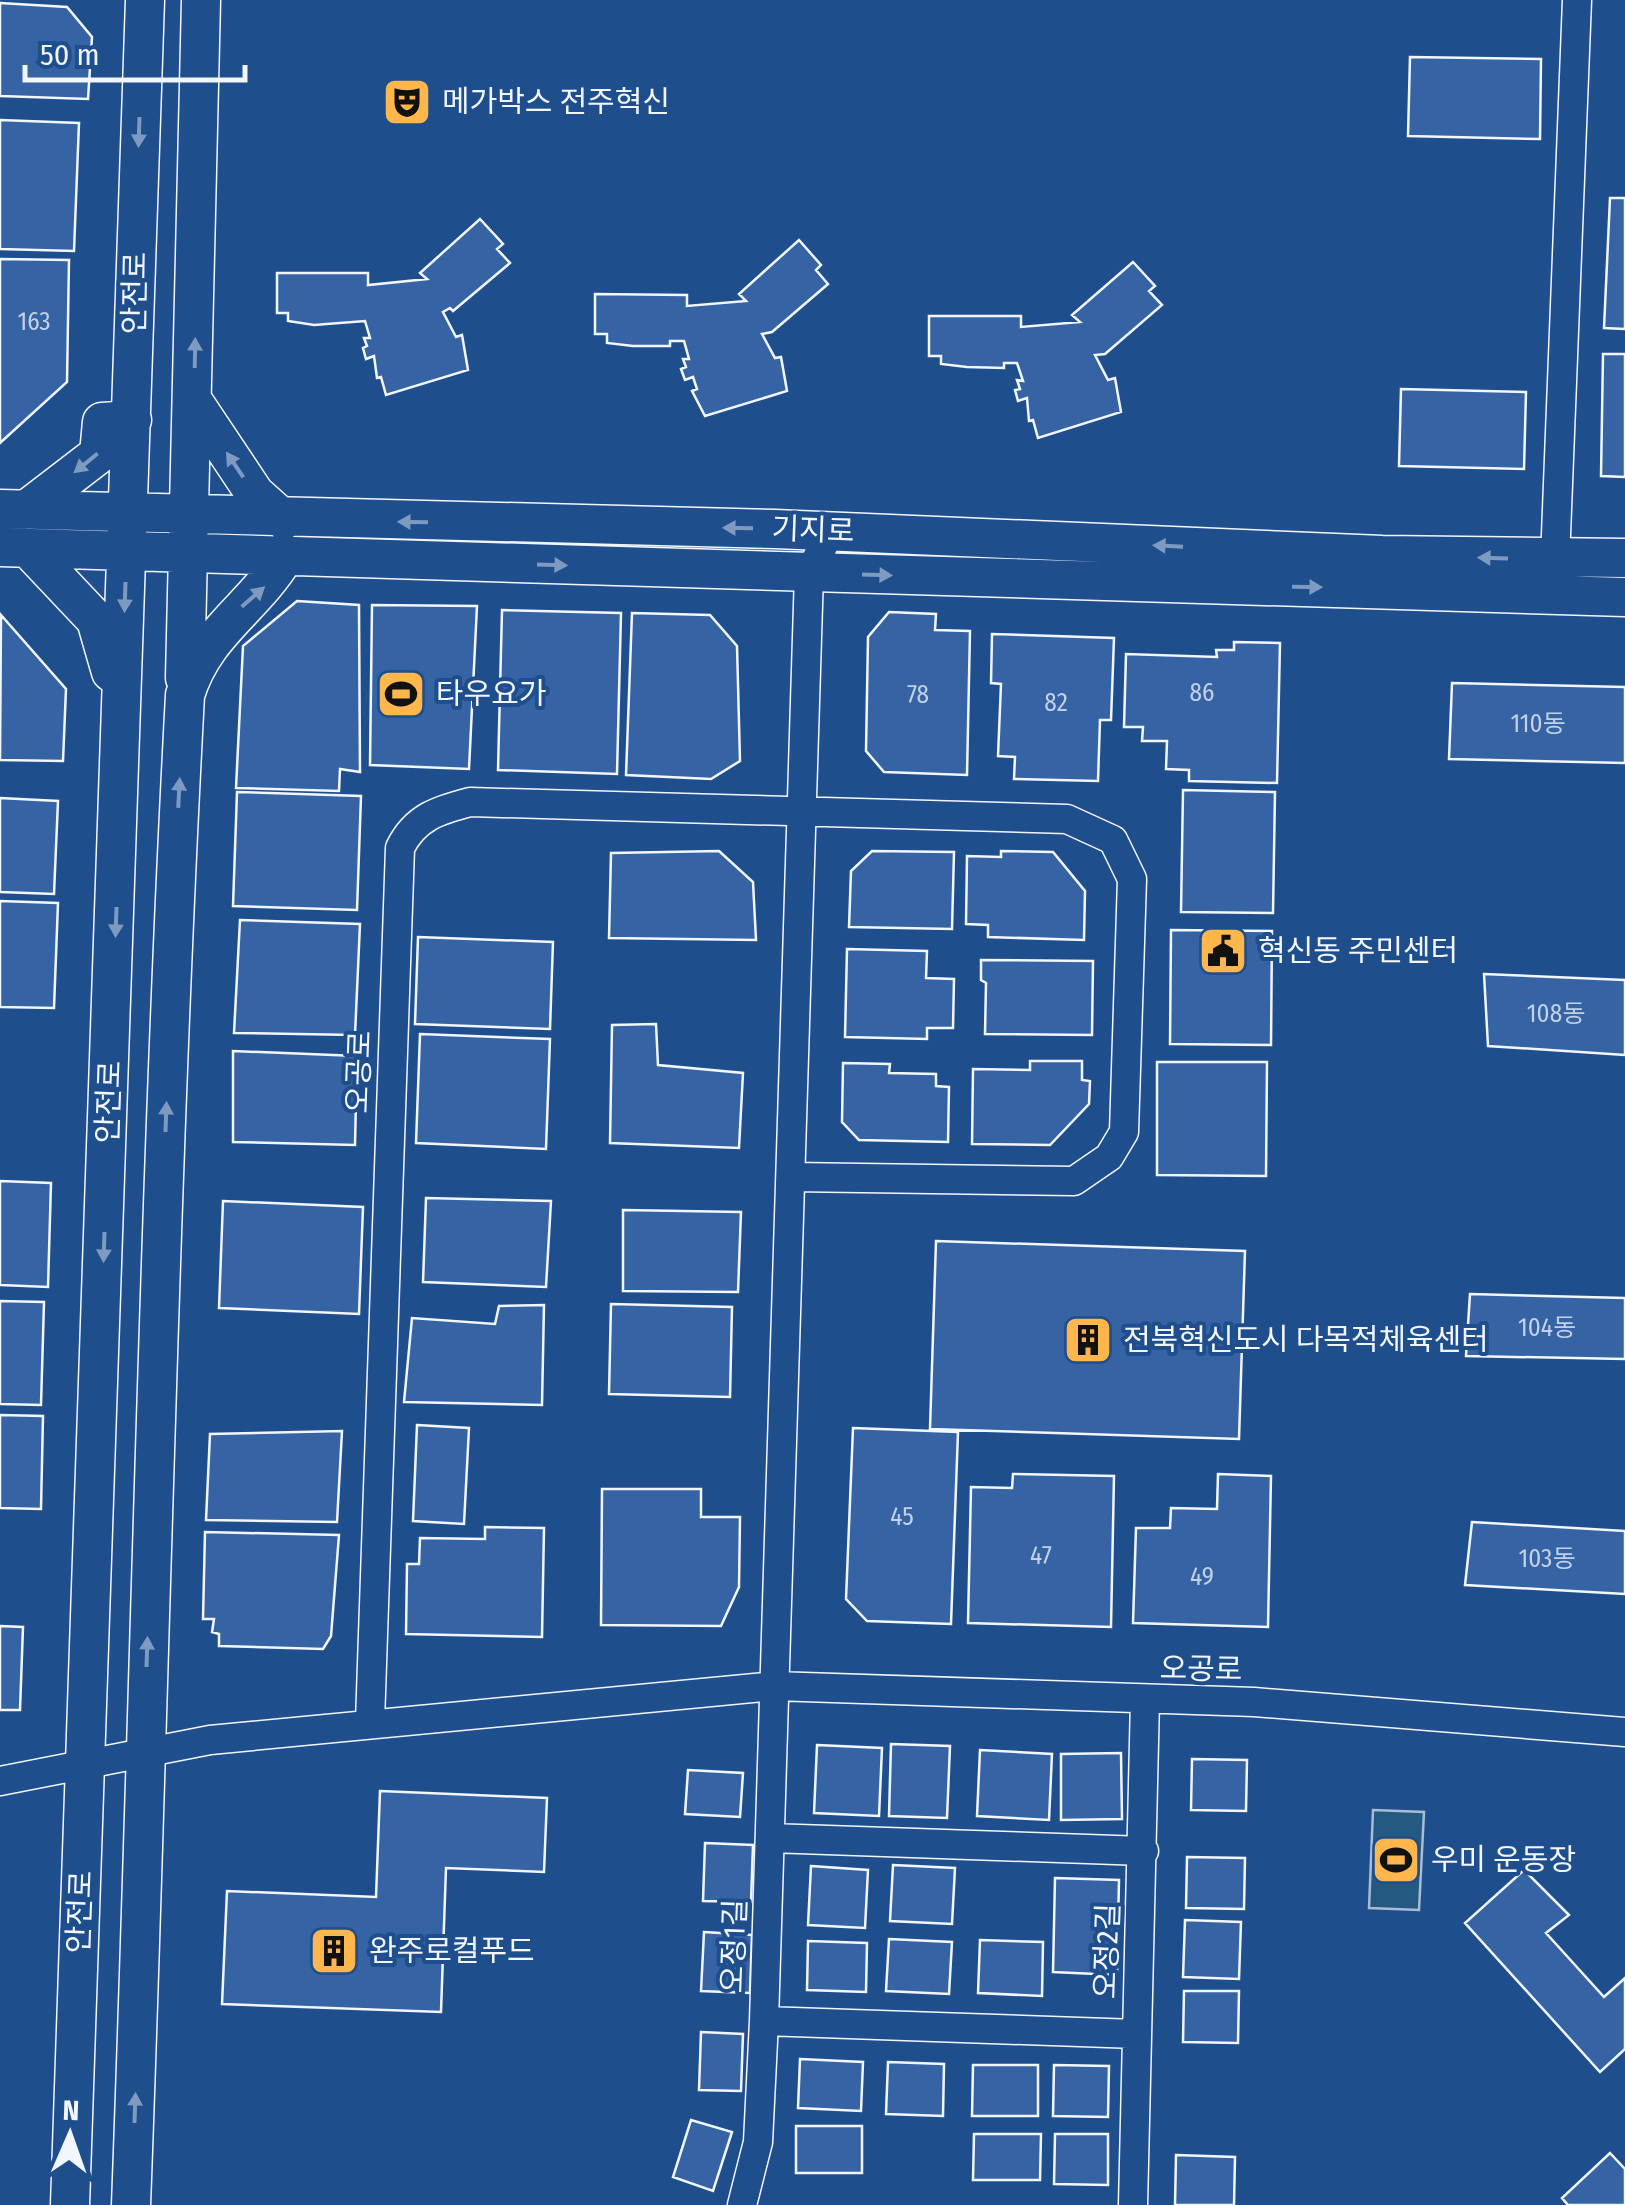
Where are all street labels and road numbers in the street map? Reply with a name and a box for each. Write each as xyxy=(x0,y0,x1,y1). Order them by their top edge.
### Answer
street label: 안전로 xyxy=(116,251,154,335)
street label: 기지로 xyxy=(771,511,855,549)
street label: 오공로 xyxy=(340,1030,378,1114)
street label: 안전로 xyxy=(90,1060,128,1144)
street label: 오공로 xyxy=(1159,1650,1243,1688)
street label: 안전로 xyxy=(61,1870,99,1954)
street label: 오정1길 xyxy=(714,1898,754,1994)
street label: 오정2길 xyxy=(1087,1902,1127,2000)

